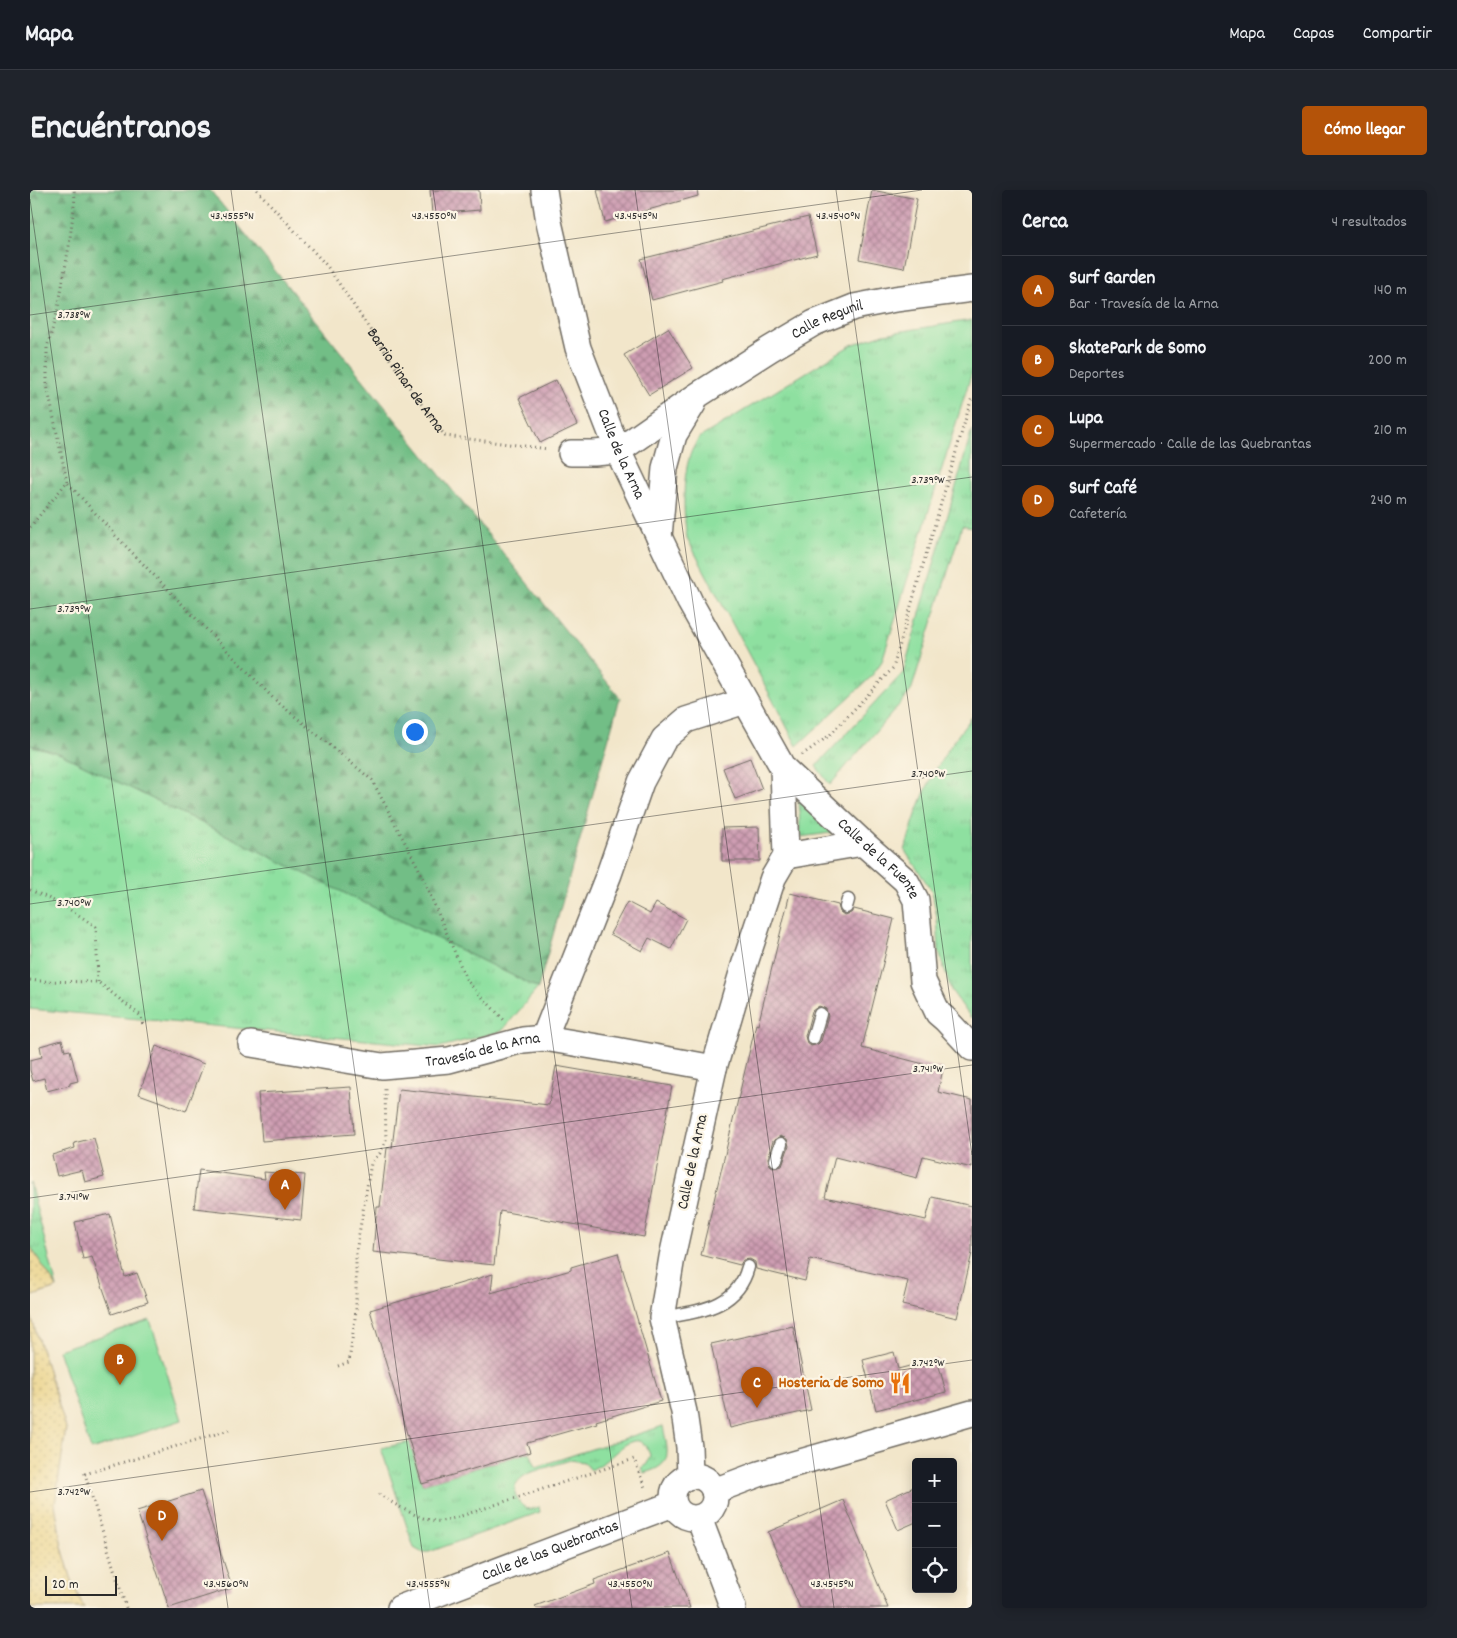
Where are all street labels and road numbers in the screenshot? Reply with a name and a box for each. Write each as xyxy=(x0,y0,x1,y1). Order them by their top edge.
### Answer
street label: Calle Regunil xyxy=(787,294,865,345)
street label: Barrio Pinar de Arna xyxy=(361,323,451,438)
street label: Calle de la Arna xyxy=(591,405,651,503)
street label: Calle de la Fuente xyxy=(832,813,925,903)
street label: Travesía de la Arna xyxy=(424,1027,541,1074)
street label: Calle de la Arna xyxy=(672,1112,714,1212)
street label: Calle de las Quebrantas xyxy=(479,1514,623,1587)

